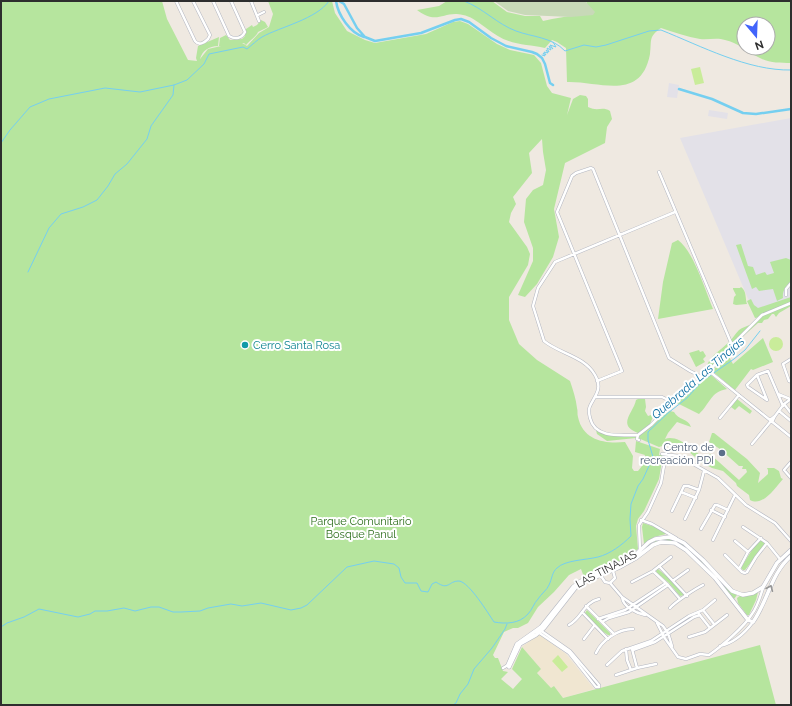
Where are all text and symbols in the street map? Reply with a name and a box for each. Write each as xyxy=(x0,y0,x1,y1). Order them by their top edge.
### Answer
north arrow xyxy=(736,16,776,56)
text: N xyxy=(753,37,765,52)
water label: Quebrada Las Tinajas xyxy=(649,334,747,422)
place label: Cerro Santa Rosa xyxy=(253,339,340,352)
marker: Cerro Santa Rosa xyxy=(240,340,250,350)
place label: Centro de recreación PDI xyxy=(640,441,715,467)
marker: Centro de recreación PDI xyxy=(717,448,727,458)
park label: Parque Comunitario Bosque Panul xyxy=(310,515,412,541)
street label: LAS TINAJAS xyxy=(573,548,639,591)
one-way arrow xyxy=(765,585,773,593)

